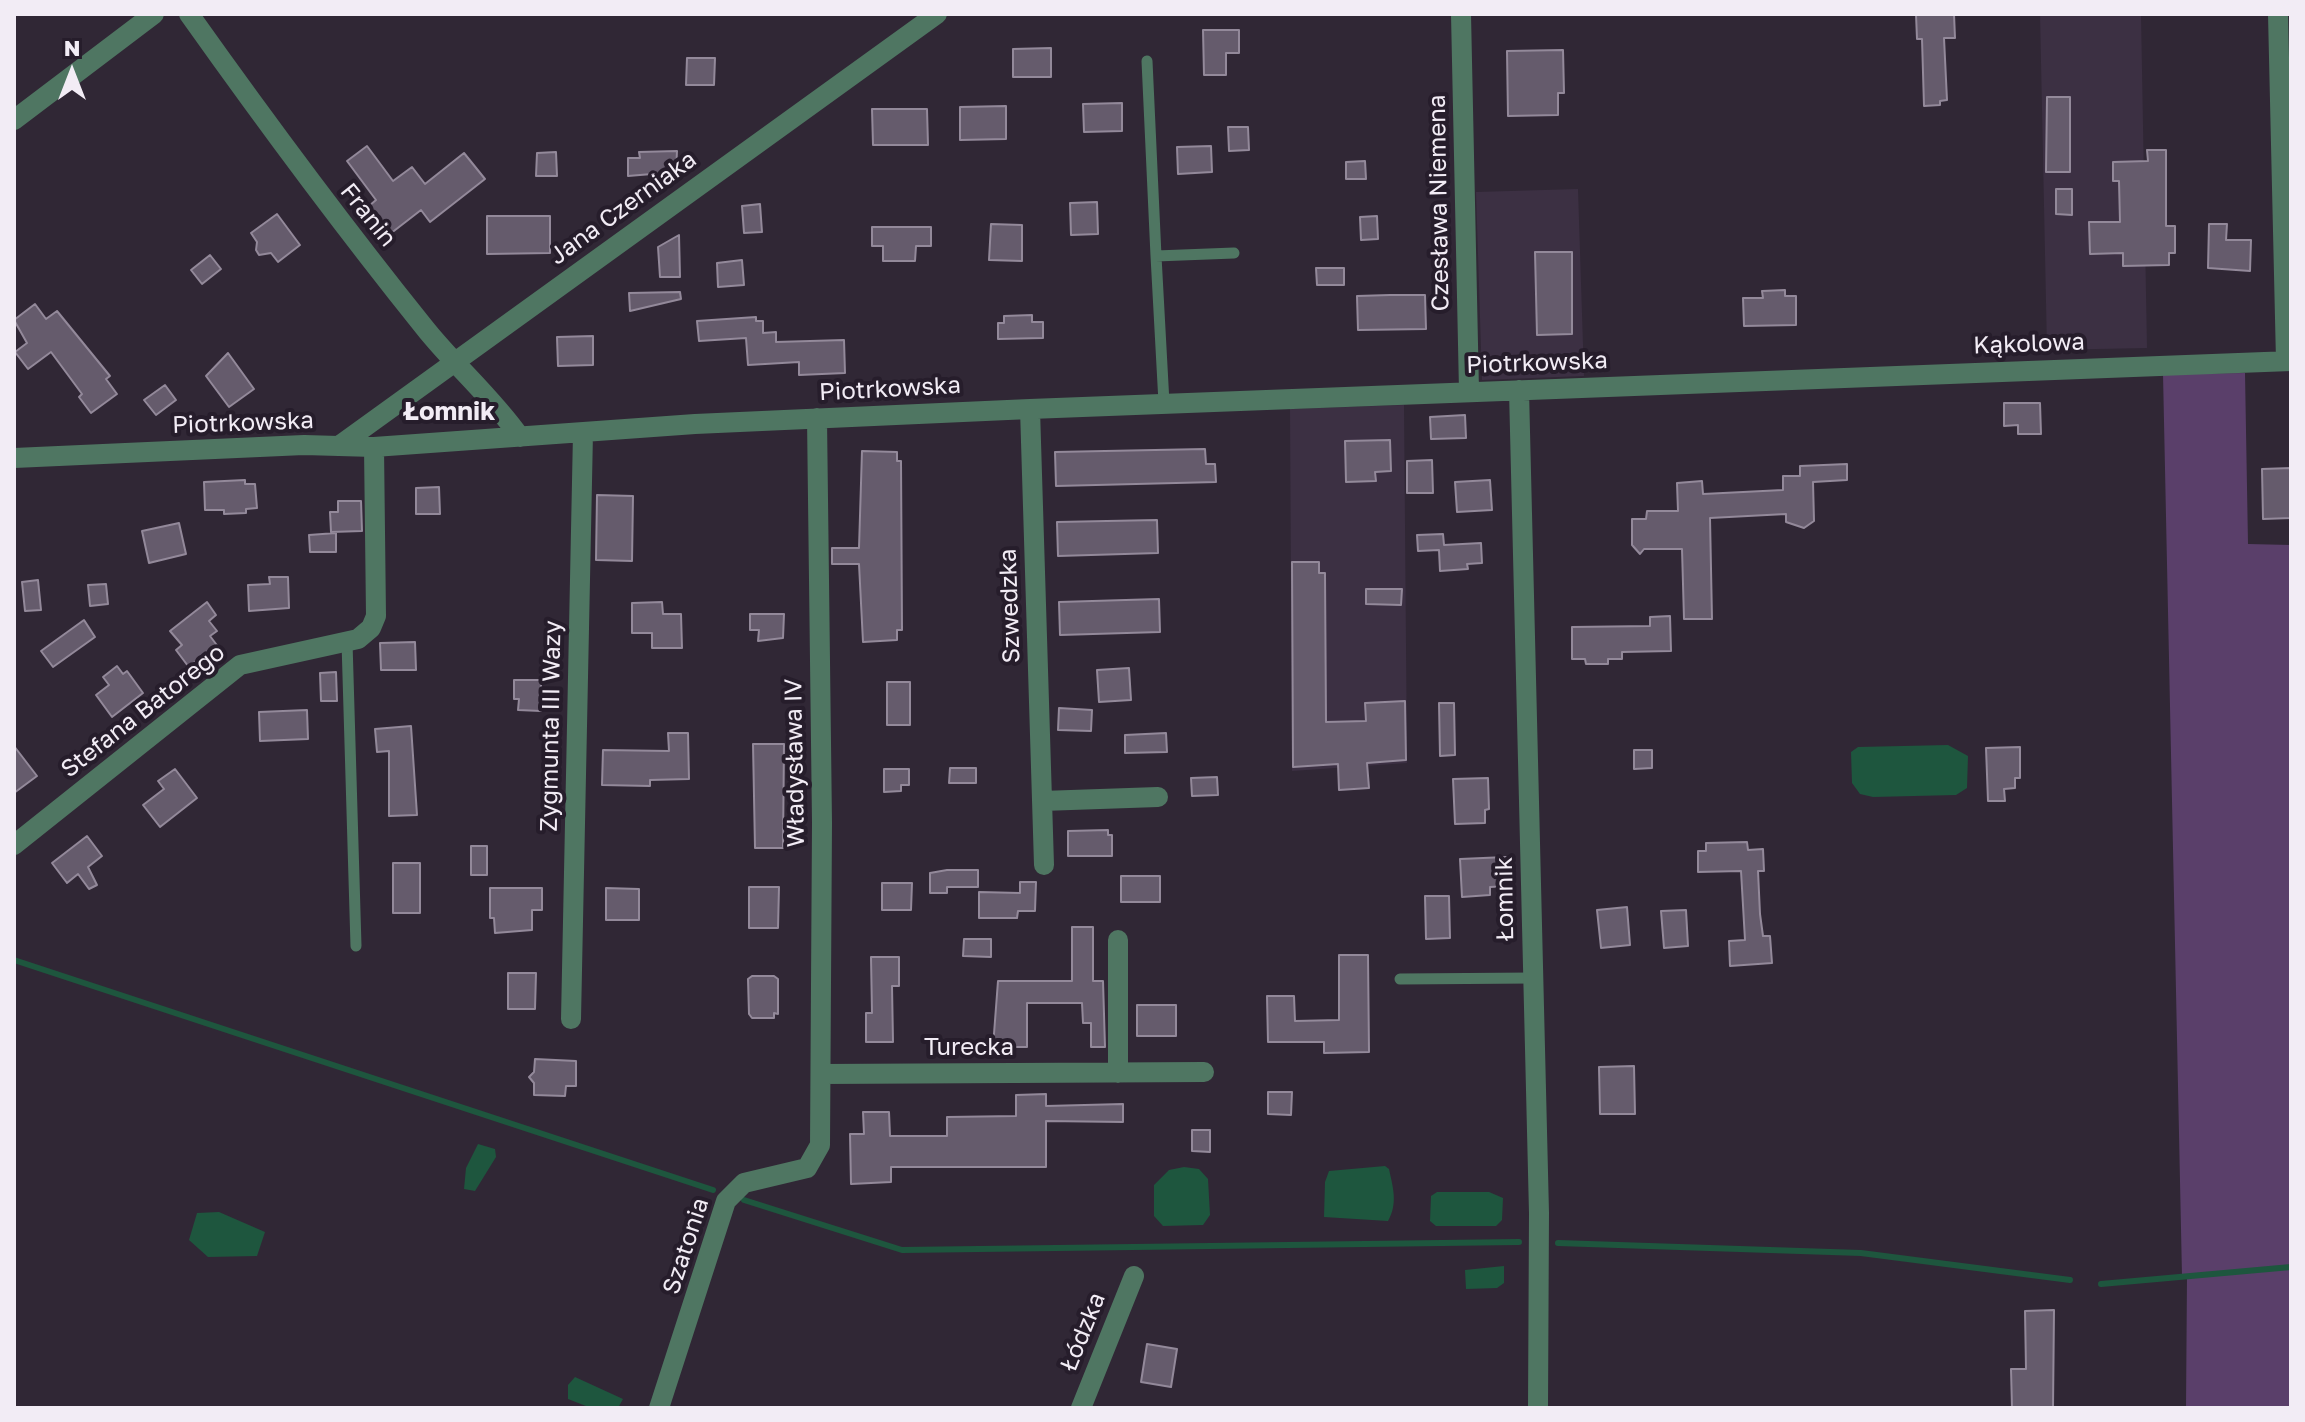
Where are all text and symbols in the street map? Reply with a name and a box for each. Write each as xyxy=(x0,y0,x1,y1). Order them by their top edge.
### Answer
north arrow xyxy=(32,32,112,112)
text: N xyxy=(64,34,80,61)
street label: Czesława Niemena xyxy=(1423,94,1455,312)
street label: Jana Czerniaka xyxy=(544,145,702,271)
street label: Franin xyxy=(334,178,402,252)
street label: Kąkolowa xyxy=(1973,328,2085,360)
street label: Piotrkowska xyxy=(1466,346,1608,380)
street label: Piotrkowska xyxy=(818,371,962,407)
district label: Łomnik xyxy=(403,396,495,428)
street label: Piotrkowska xyxy=(172,406,314,440)
street label: Szwedzka xyxy=(994,548,1026,664)
street label: Zygmunta III Wazy xyxy=(535,620,567,832)
street label: Stefana Batorego xyxy=(55,638,231,784)
street label: Władysława IV xyxy=(779,678,811,848)
street label: Łomnik xyxy=(1490,857,1520,941)
street label: Turecka xyxy=(924,1033,1014,1061)
street label: Szatonia xyxy=(657,1194,715,1298)
street label: Łódzka xyxy=(1054,1288,1112,1376)

